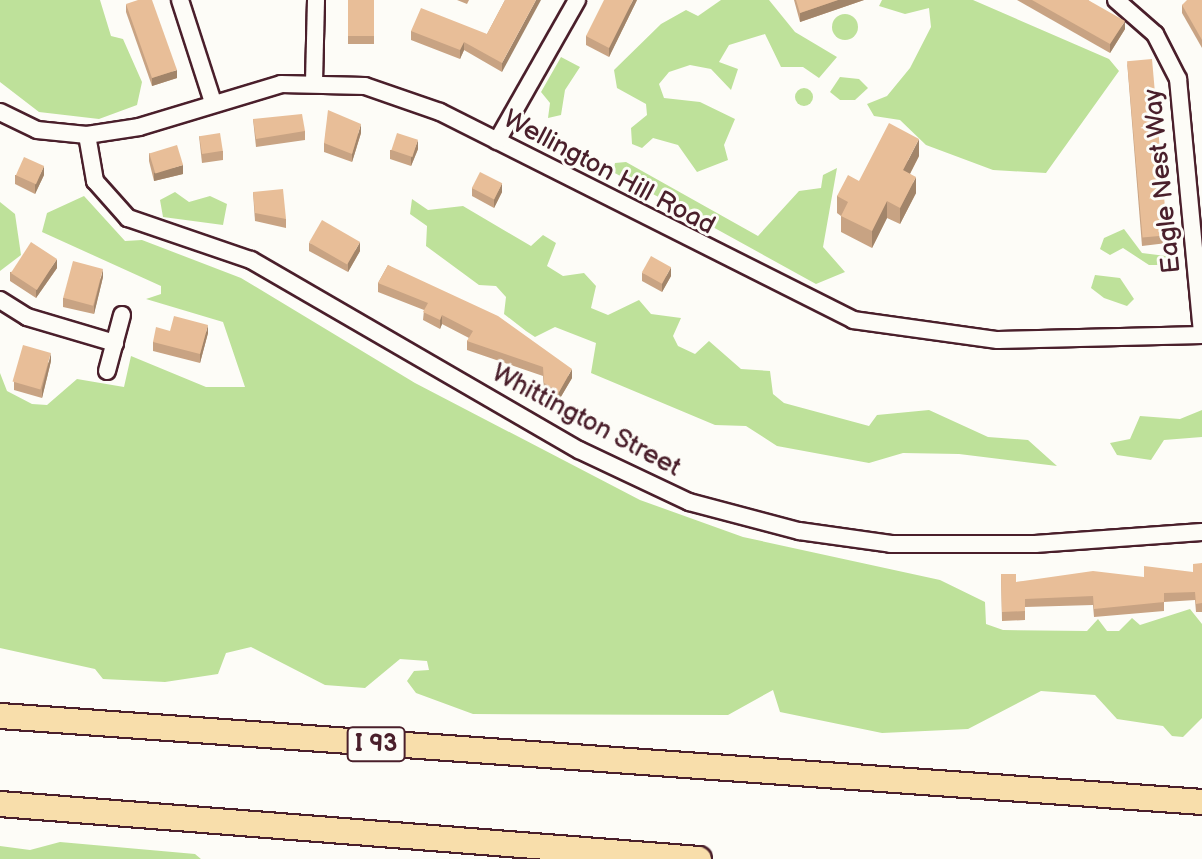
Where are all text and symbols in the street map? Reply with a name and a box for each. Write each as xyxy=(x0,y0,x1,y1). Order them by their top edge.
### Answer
street label: Eagle Nest Way xyxy=(1138,87,1188,275)
street label: Wellington Hill Road xyxy=(498,104,720,242)
street label: Whittington Street xyxy=(486,358,686,484)
road number: I 93 xyxy=(346,724,406,764)

